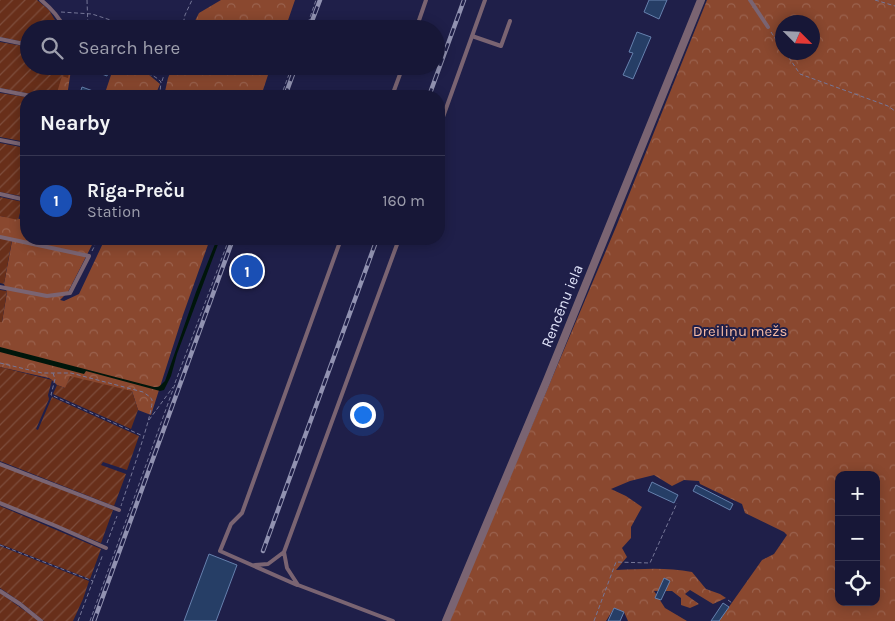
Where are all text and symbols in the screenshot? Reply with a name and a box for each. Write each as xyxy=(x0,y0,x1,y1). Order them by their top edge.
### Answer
north arrow xyxy=(775,15,820,60)
search box xyxy=(20,20,445,75)
icon: search xyxy=(38,34,66,62)
text: Search here xyxy=(78,37,180,59)
text: Nearby xyxy=(40,111,110,135)
text: Rīga-Preču xyxy=(87,180,185,202)
text: 1 xyxy=(53,191,59,210)
text: 160 m xyxy=(382,191,425,210)
text: Station xyxy=(87,202,141,221)
pin: 1 xyxy=(231,252,263,290)
street label: Rencēnu iela xyxy=(537,262,587,350)
park label: Dreiliņu mežs xyxy=(693,322,787,340)
your location xyxy=(350,402,376,428)
map controls xyxy=(835,471,880,606)
button: + xyxy=(835,471,880,516)
button: − xyxy=(835,516,880,561)
button: locate xyxy=(835,561,880,606)

